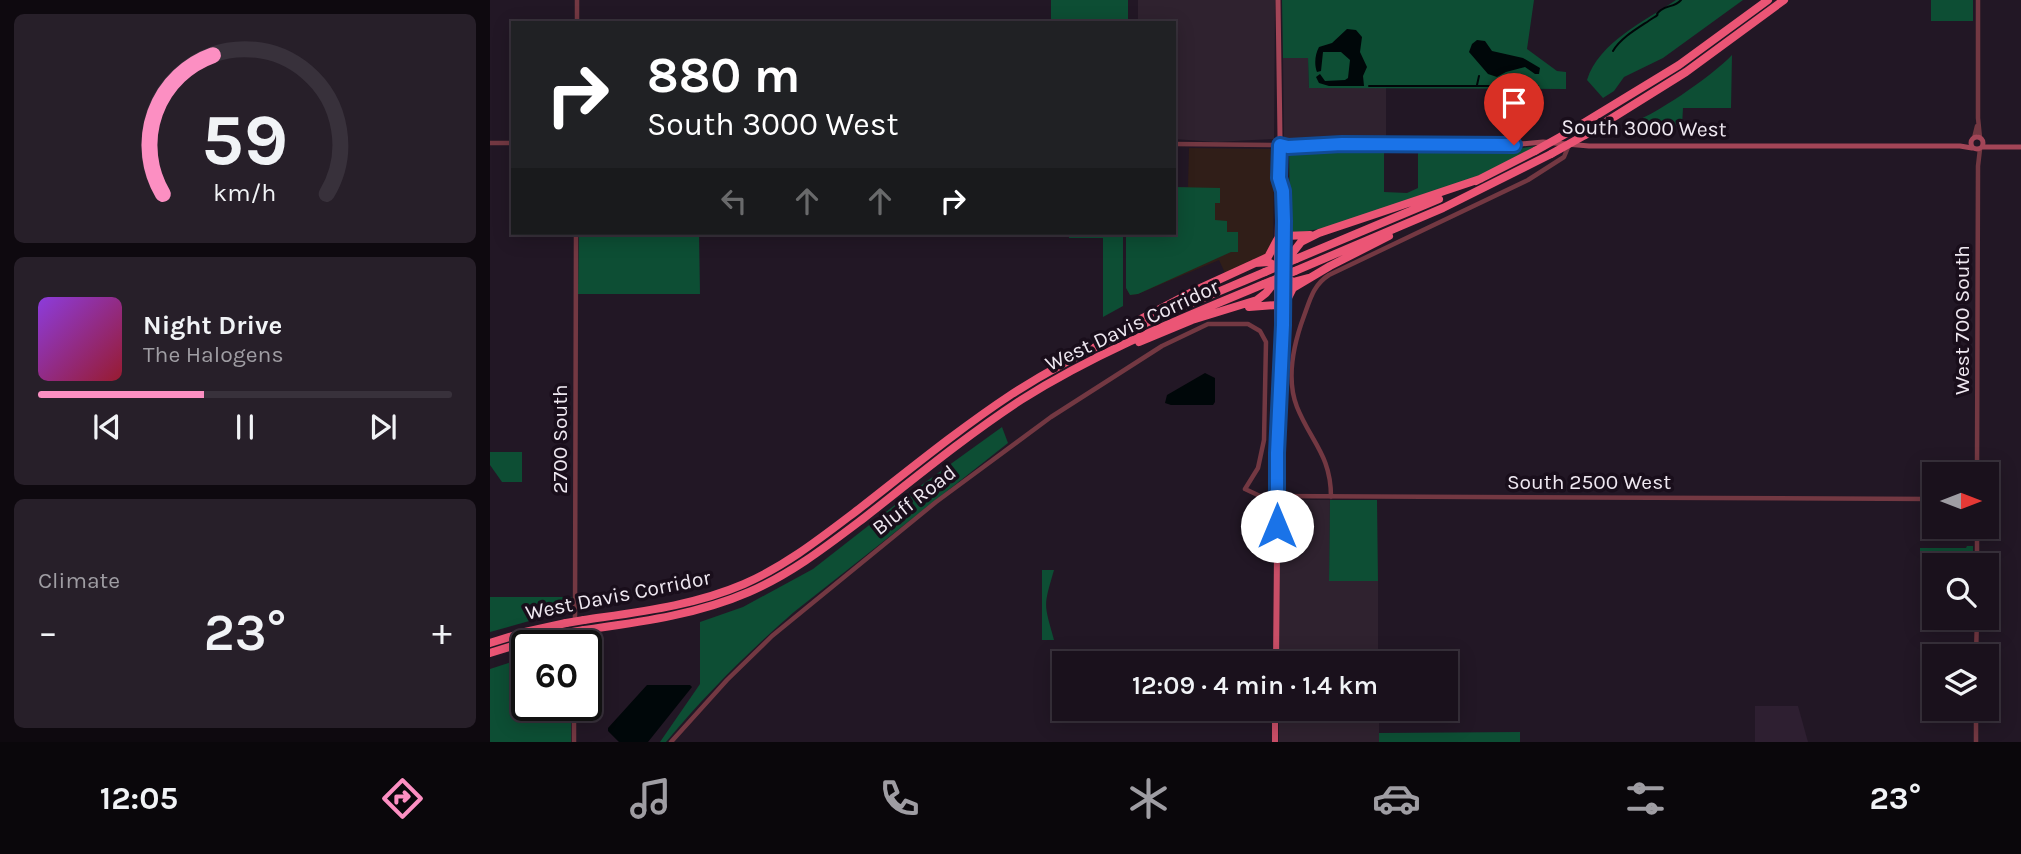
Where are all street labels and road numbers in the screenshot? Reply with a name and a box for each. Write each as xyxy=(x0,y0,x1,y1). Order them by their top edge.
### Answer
street label: South 3000 West xyxy=(1561,115,1727,141)
street label: West 700 South xyxy=(1950,245,1974,395)
street label: West Davis Corridor xyxy=(1042,274,1223,376)
street label: 2700 South xyxy=(548,384,572,494)
street label: Bluff Road xyxy=(867,460,961,540)
street label: South 2500 West xyxy=(1507,470,1671,494)
street label: West Davis Corridor xyxy=(523,565,713,625)

